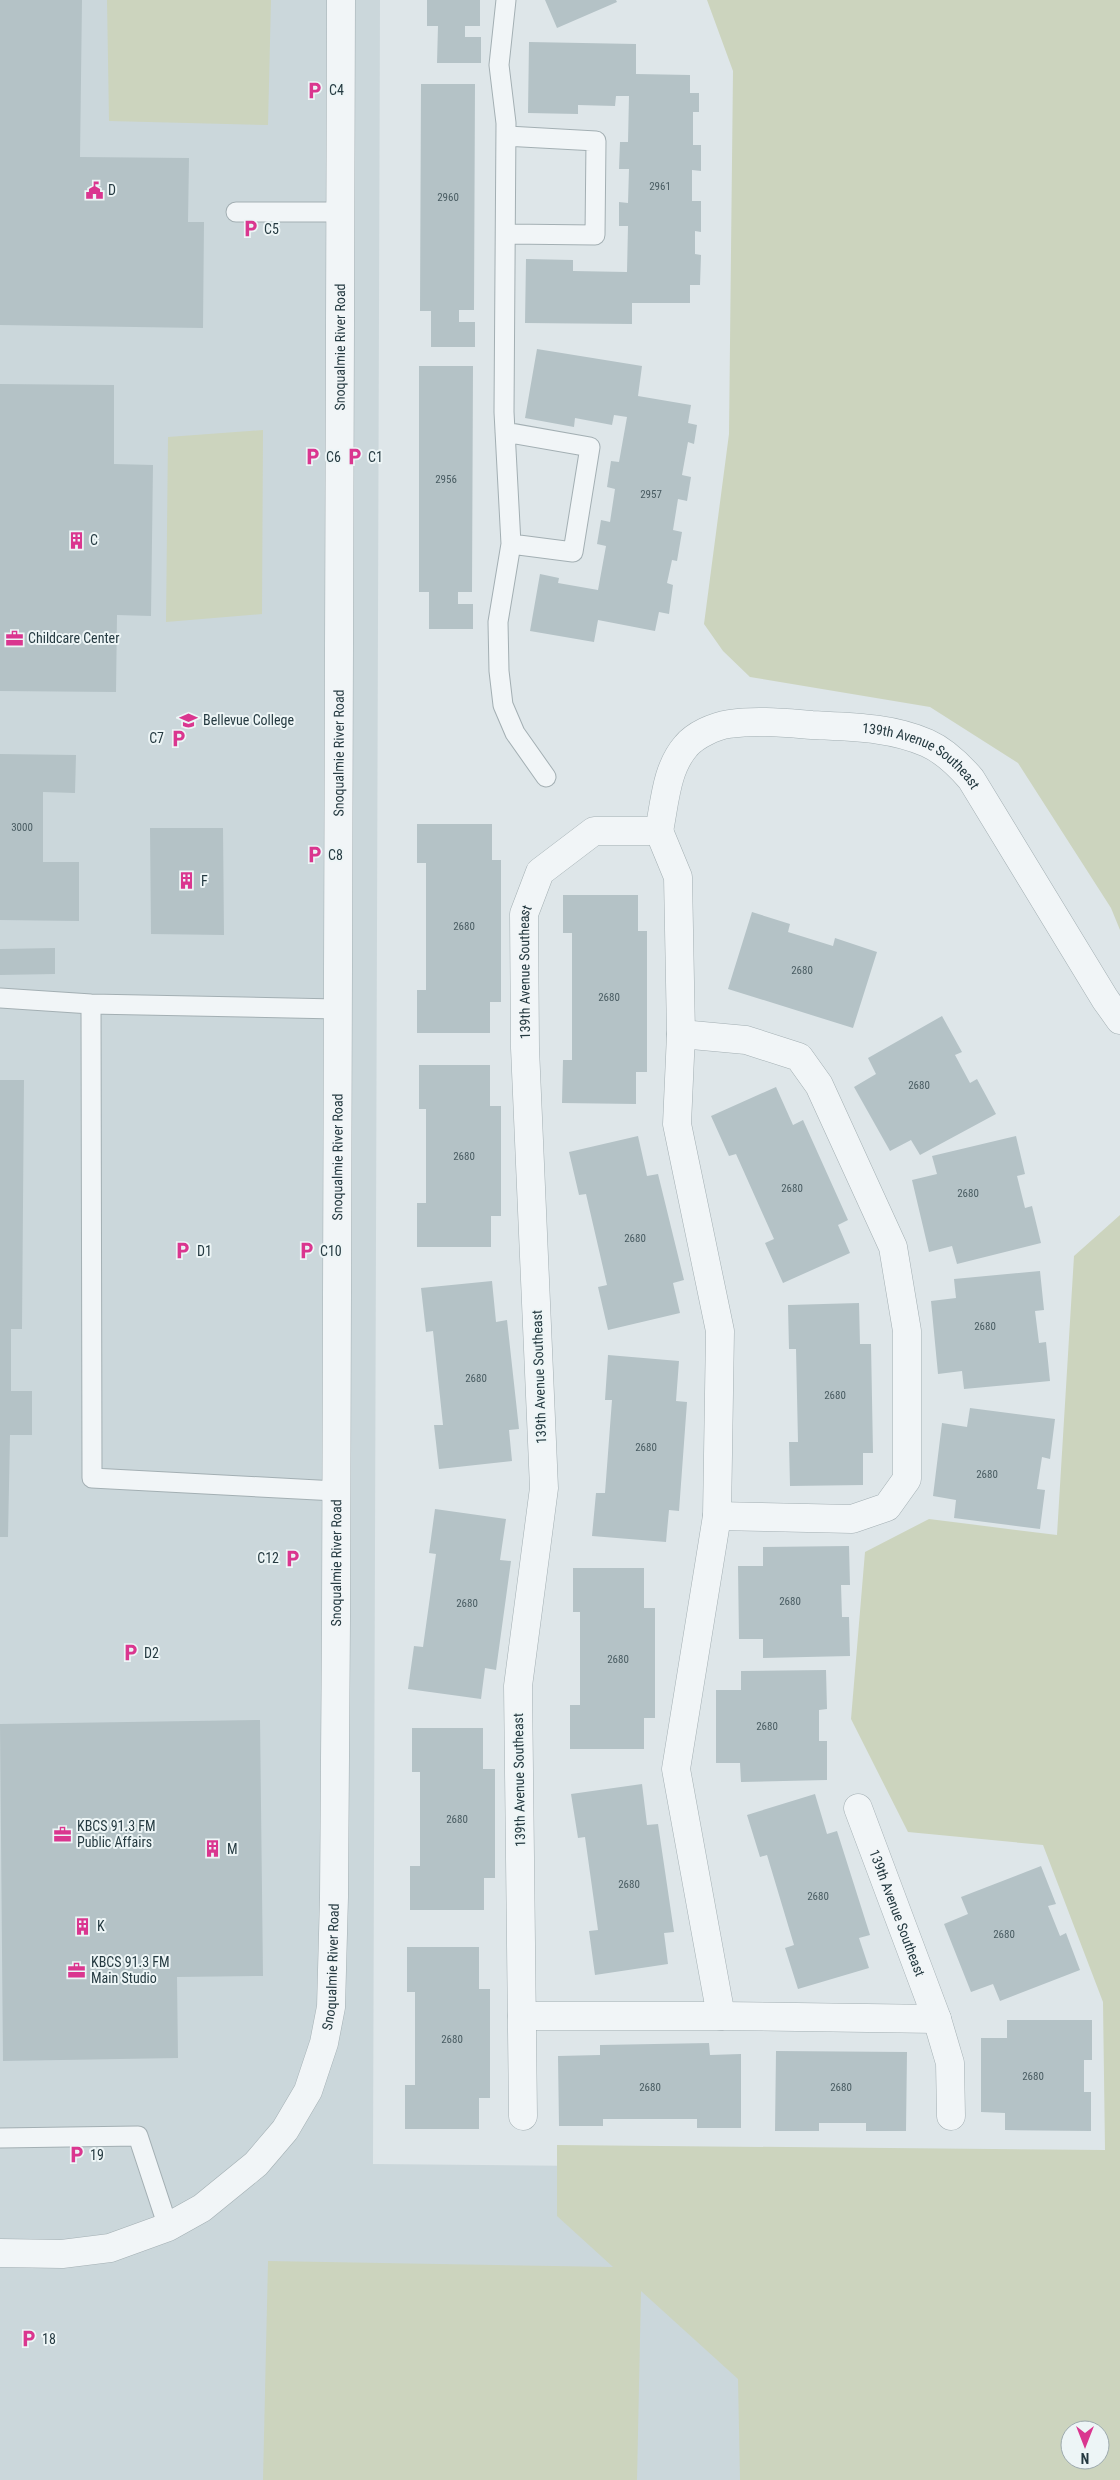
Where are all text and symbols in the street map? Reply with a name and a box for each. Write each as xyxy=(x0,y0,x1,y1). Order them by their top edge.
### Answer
parking icon: C4 xyxy=(305,80,325,100)
place label: C4 xyxy=(329,82,344,98)
public building icon: D xyxy=(84,180,104,200)
house number: 2961 xyxy=(649,180,671,193)
place label: D xyxy=(108,182,116,198)
house number: 2960 xyxy=(437,191,459,204)
parking icon: C5 xyxy=(240,219,260,239)
place label: C5 xyxy=(264,221,279,237)
street label: Snoqualmie River Road xyxy=(332,283,348,411)
parking icon: C6 xyxy=(302,447,322,467)
parking icon: C1 xyxy=(344,447,364,467)
place label: C6 xyxy=(326,449,341,465)
place label: C1 xyxy=(368,449,383,465)
house number: 2956 xyxy=(435,473,457,486)
house number: 2957 xyxy=(640,488,662,501)
building icon: C xyxy=(66,530,86,550)
place label: C xyxy=(90,532,98,548)
office icon: Childcare Center xyxy=(4,628,24,648)
place label: Childcare Center xyxy=(28,630,119,646)
street label: Snoqualmie River Road xyxy=(330,689,347,817)
school or university icon: Bellevue College xyxy=(179,710,199,730)
place label: Bellevue College xyxy=(203,712,294,728)
street label: 139th Avenue Southeast xyxy=(861,720,983,792)
parking icon: C7 xyxy=(168,728,188,748)
place label: C7 xyxy=(149,730,164,746)
house number: 3000 xyxy=(11,821,33,834)
parking icon: C8 xyxy=(304,845,324,865)
place label: C8 xyxy=(328,847,343,863)
building icon: F xyxy=(177,871,197,891)
place label: F xyxy=(201,873,208,889)
street label: 139th Avenue Southeast xyxy=(516,903,535,1039)
house number: 2680 xyxy=(453,920,475,933)
house number: 2680 xyxy=(791,964,813,977)
house number: 2680 xyxy=(598,991,620,1004)
house number: 2680 xyxy=(908,1079,930,1092)
street label: Snoqualmie River Road xyxy=(329,1093,346,1221)
house number: 2680 xyxy=(453,1150,475,1163)
house number: 2680 xyxy=(781,1182,803,1195)
house number: 2680 xyxy=(957,1187,979,1200)
house number: 2680 xyxy=(624,1232,646,1245)
parking icon: D1 xyxy=(173,1241,193,1261)
parking icon: C10 xyxy=(296,1241,316,1261)
place label: D1 xyxy=(197,1243,212,1259)
place label: C10 xyxy=(320,1243,342,1259)
street label: 139th Avenue Southeast xyxy=(529,1310,549,1444)
house number: 2680 xyxy=(974,1320,996,1333)
house number: 2680 xyxy=(465,1372,487,1385)
house number: 2680 xyxy=(824,1389,846,1402)
house number: 2680 xyxy=(635,1441,657,1454)
house number: 2680 xyxy=(976,1468,998,1481)
street label: Snoqualmie River Road xyxy=(328,1499,344,1627)
parking icon: C12 xyxy=(283,1548,303,1568)
place label: C12 xyxy=(257,1550,279,1566)
house number: 2680 xyxy=(779,1595,801,1608)
house number: 2680 xyxy=(456,1597,478,1610)
parking icon: D2 xyxy=(120,1643,140,1663)
place label: D2 xyxy=(144,1645,159,1661)
house number: 2680 xyxy=(607,1653,629,1666)
street label: 139th Avenue Southeast xyxy=(510,1713,528,1847)
house number: 2680 xyxy=(756,1720,778,1733)
house number: 2680 xyxy=(446,1813,468,1826)
place label: KBCS 91.3 FM Public Affairs xyxy=(77,1818,156,1850)
office icon: KBCS 91.3 FM Public Affairs xyxy=(53,1824,73,1844)
building icon: M xyxy=(203,1839,223,1859)
place label: M xyxy=(227,1841,238,1857)
street label: 139th Avenue Southeast xyxy=(866,1847,928,1979)
house number: 2680 xyxy=(618,1878,640,1891)
house number: 2680 xyxy=(807,1890,829,1903)
street label: Snoqualmie River Road xyxy=(319,1903,342,2032)
building icon: K xyxy=(73,1916,93,1936)
place label: K xyxy=(97,1918,105,1934)
house number: 2680 xyxy=(993,1928,1015,1941)
place label: KBCS 91.3 FM Main Studio xyxy=(91,1954,170,1986)
office icon: KBCS 91.3 FM Main Studio xyxy=(67,1960,87,1980)
house number: 2680 xyxy=(441,2033,463,2046)
house number: 2680 xyxy=(1022,2070,1044,2083)
house number: 2680 xyxy=(639,2081,661,2094)
house number: 2680 xyxy=(830,2081,852,2094)
parking icon: 19 xyxy=(66,2145,86,2165)
place label: 19 xyxy=(90,2147,104,2163)
parking icon: 18 xyxy=(18,2329,38,2349)
place label: 18 xyxy=(42,2331,56,2347)
north arrow xyxy=(1060,2420,1110,2470)
text: N xyxy=(1081,2450,1089,2466)

